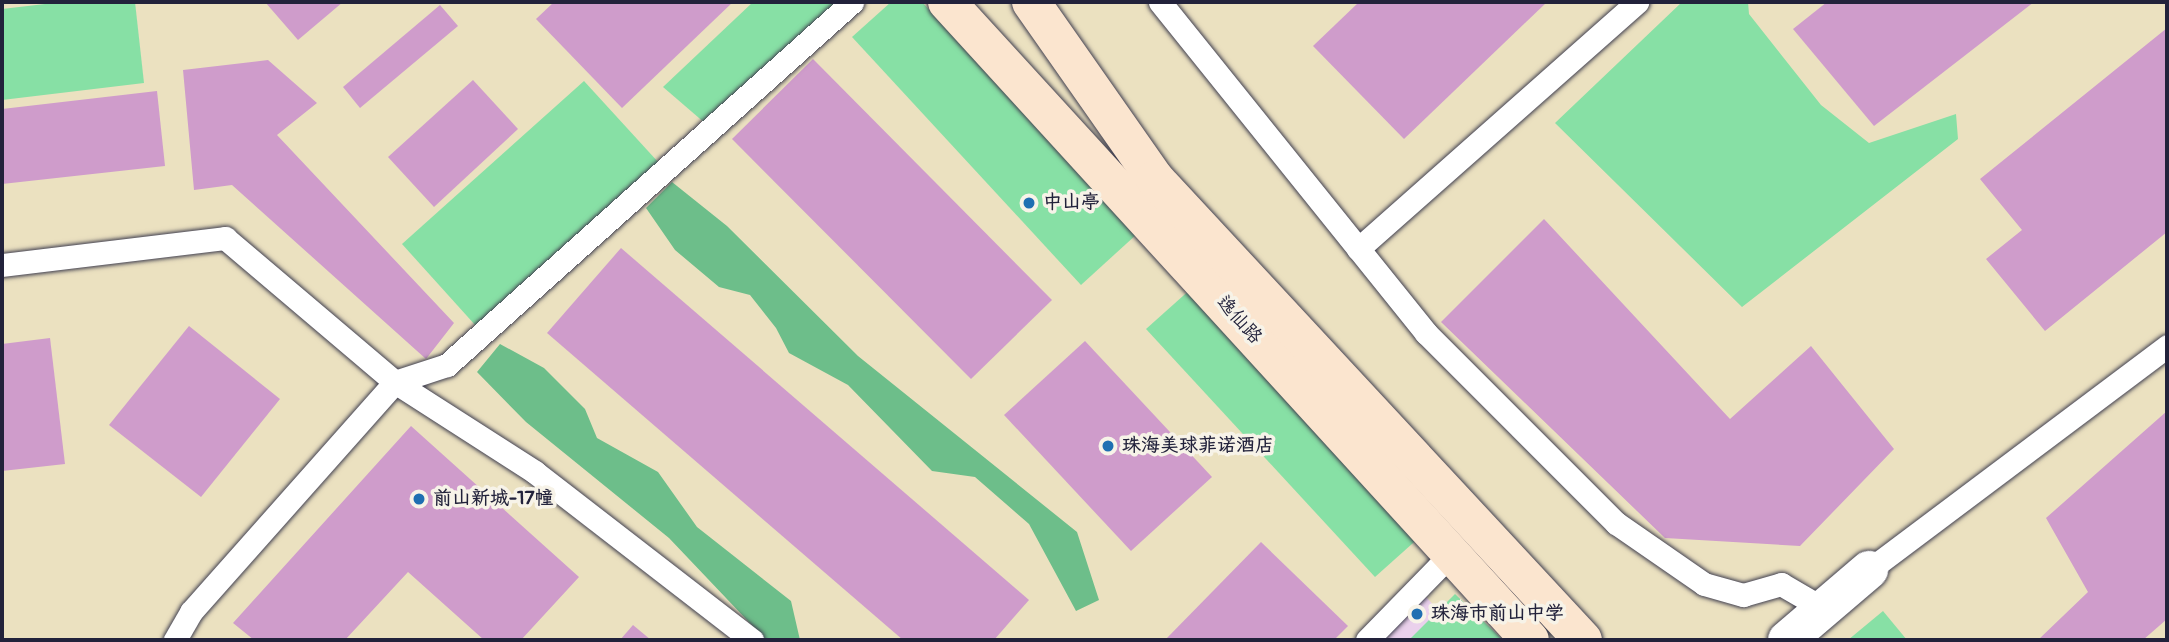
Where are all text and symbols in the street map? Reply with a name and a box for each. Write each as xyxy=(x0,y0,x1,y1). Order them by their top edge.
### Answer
place label: 中山亭 xyxy=(1043,192,1100,214)
marker: 中山亭 xyxy=(1021,195,1037,211)
street label: 逸仙路 xyxy=(1211,291,1267,349)
place label: 珠海美球菲诺酒店 xyxy=(1122,435,1274,457)
marker: 珠海美球菲诺酒店 xyxy=(1100,438,1116,454)
place label: 前山新城-17幢 xyxy=(433,488,554,510)
marker: 前山新城-17幢 xyxy=(411,491,427,507)
place label: 珠海市前山中学 xyxy=(1431,603,1564,625)
marker: 珠海市前山中学 xyxy=(1409,606,1425,622)

